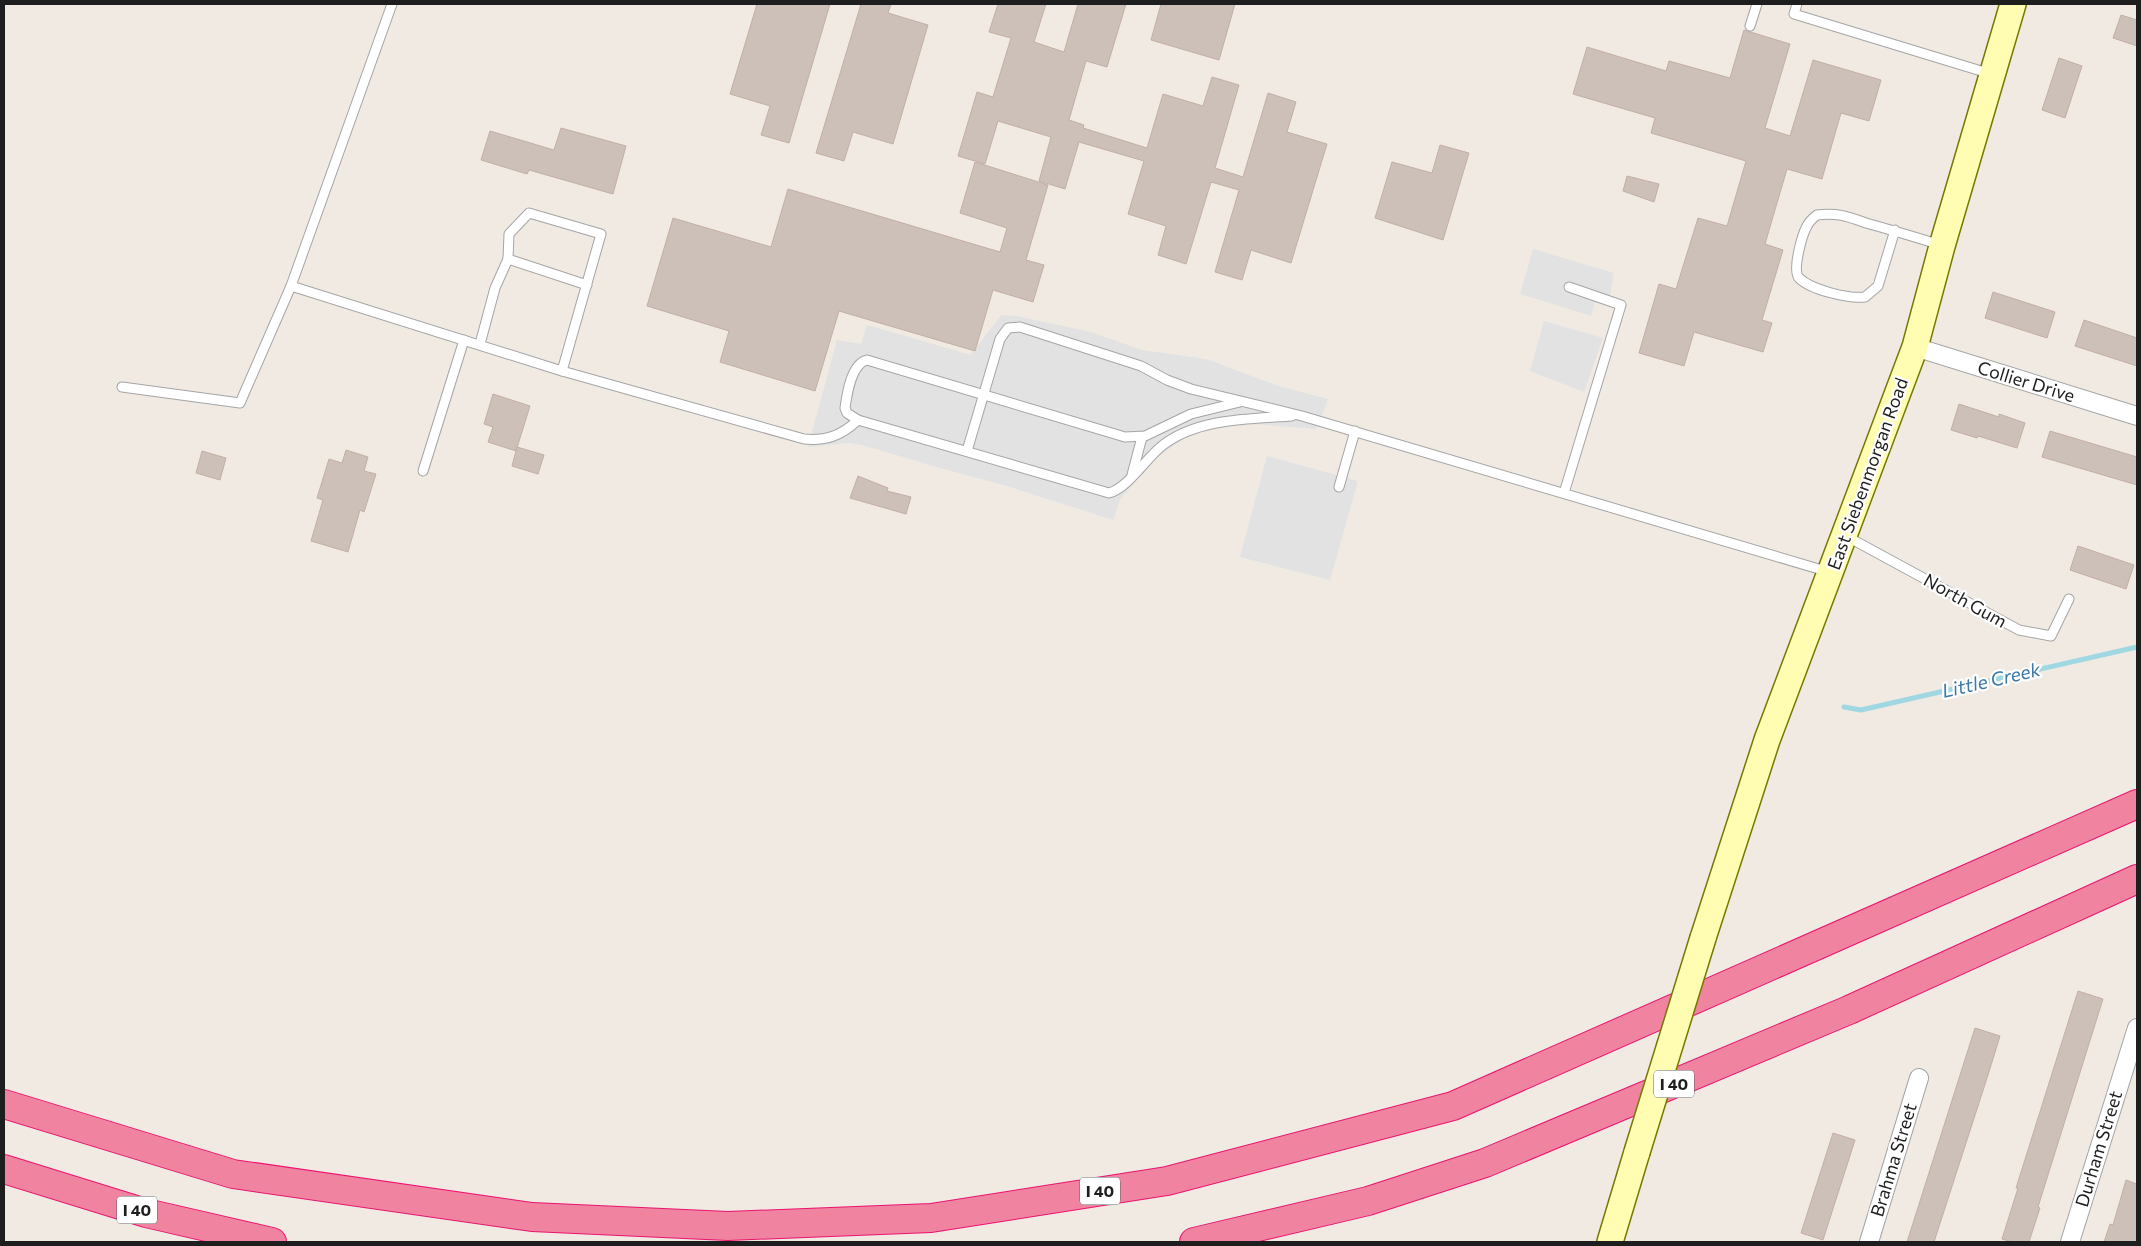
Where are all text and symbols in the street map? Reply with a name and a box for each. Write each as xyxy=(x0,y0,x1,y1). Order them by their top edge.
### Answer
street label: Collier Drive xyxy=(1975,356,2078,406)
street label: East Siebenmorgan Road xyxy=(1822,375,1912,573)
street label: North Gum xyxy=(1920,568,2011,632)
water label: Little Creek xyxy=(1939,657,2043,702)
road number: I 40 xyxy=(1654,1070,1694,1098)
street label: Durham Street xyxy=(2070,1088,2126,1209)
street label: Brahma Street xyxy=(1865,1100,1921,1219)
road number: I 40 xyxy=(1080,1178,1120,1204)
road number: I 40 xyxy=(117,1196,157,1224)

